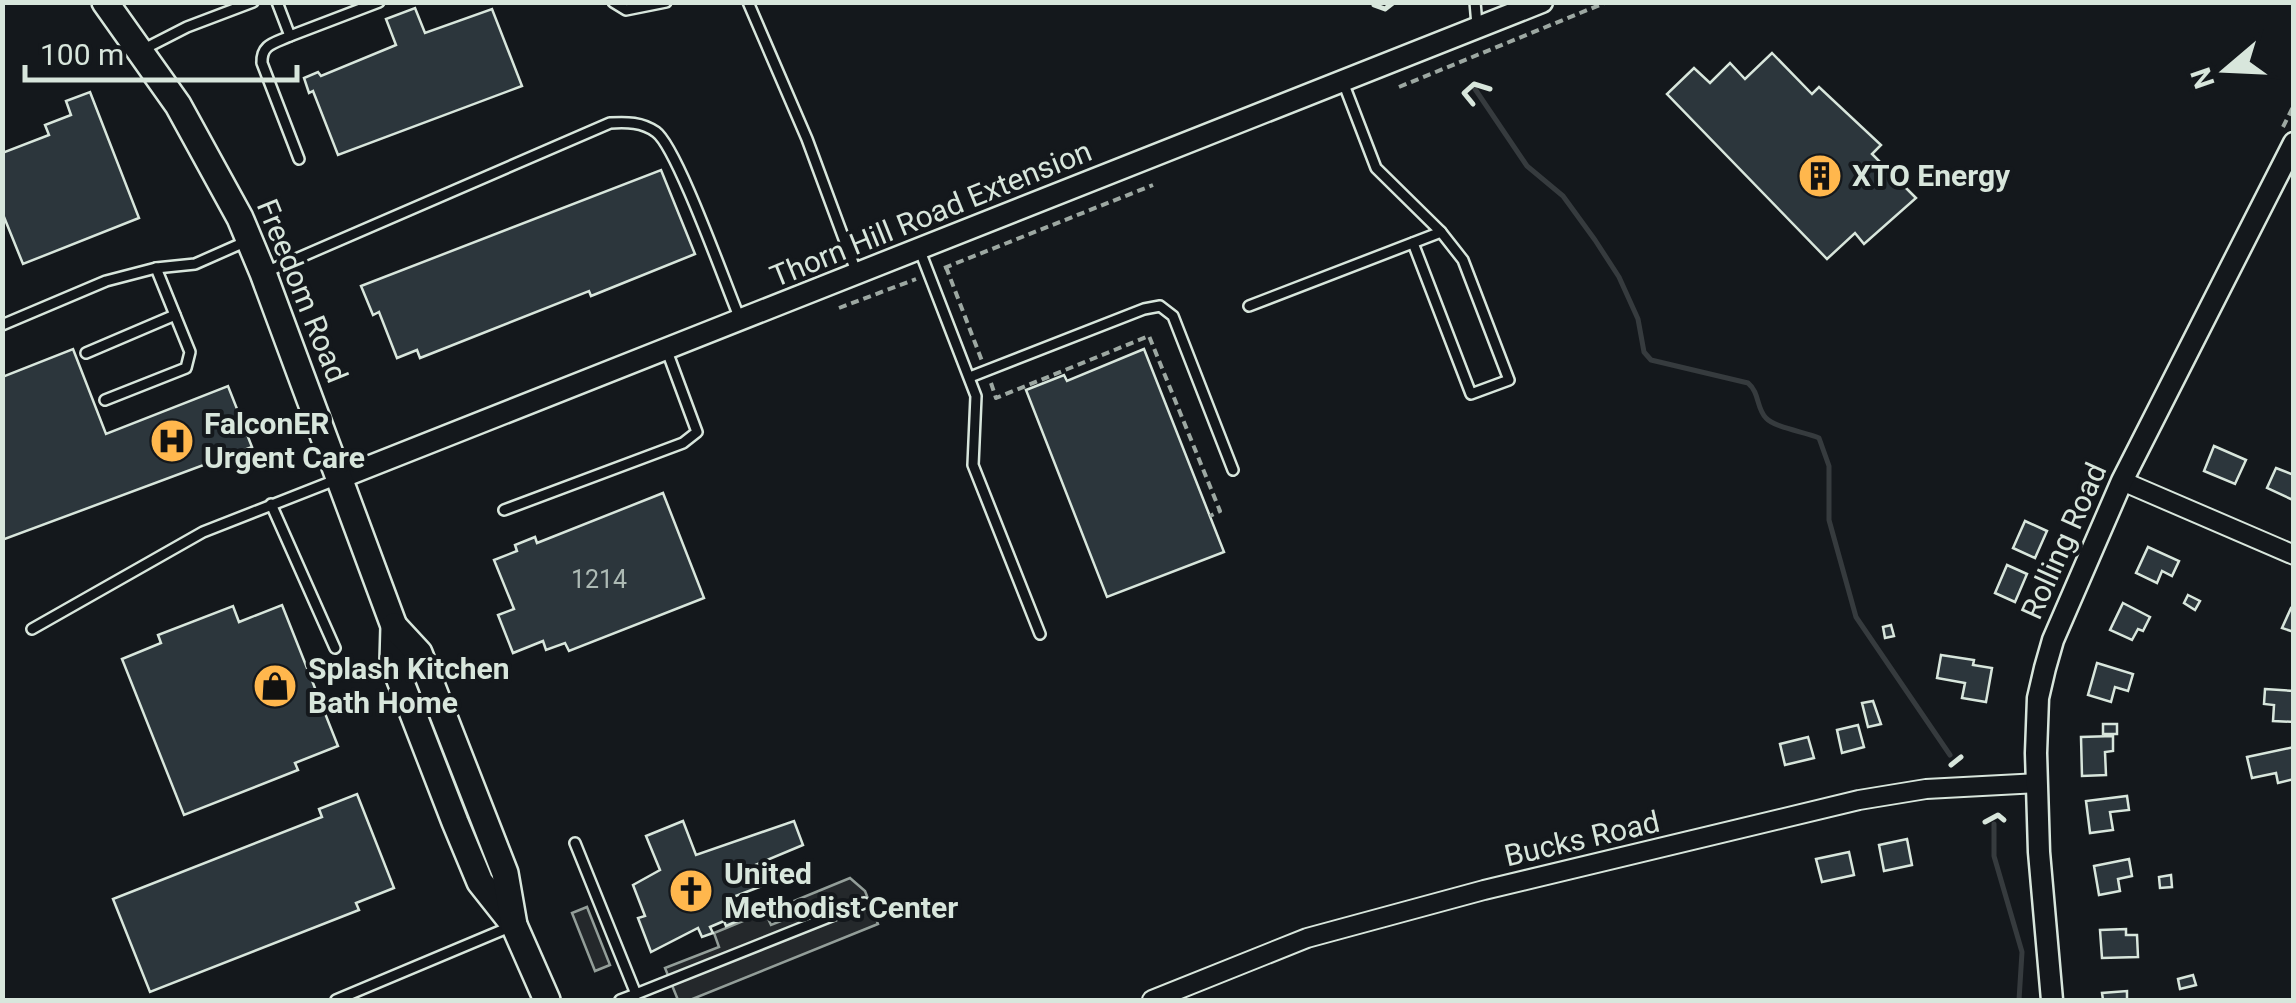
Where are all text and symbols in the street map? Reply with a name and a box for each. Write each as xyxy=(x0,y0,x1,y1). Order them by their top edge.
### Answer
scale bar xyxy=(25,20,298,82)
north arrow xyxy=(2176,20,2276,120)
text: 100 m xyxy=(40,37,124,72)
text: N xyxy=(2184,63,2222,93)
street label: Thorn Hill Road Extension xyxy=(765,133,1097,294)
building icon: XTO Energy xyxy=(1797,153,1843,199)
place label: XTO Energy xyxy=(1852,158,2011,193)
street label: Freedom Road xyxy=(250,194,355,388)
place label: FalconER Urgent Care xyxy=(204,406,365,475)
hospital icon: FalconER Urgent Care xyxy=(149,418,195,464)
street label: Rolling Road xyxy=(2014,457,2114,624)
house number: 1214 xyxy=(571,565,627,594)
place label: Splash Kitchen Bath Home xyxy=(308,651,510,720)
shop icon: Splash Kitchen Bath Home xyxy=(252,663,298,709)
street label: Bucks Road xyxy=(1501,804,1663,873)
place label: United Methodist Center xyxy=(724,856,958,925)
church icon: United Methodist Center xyxy=(668,868,714,914)

